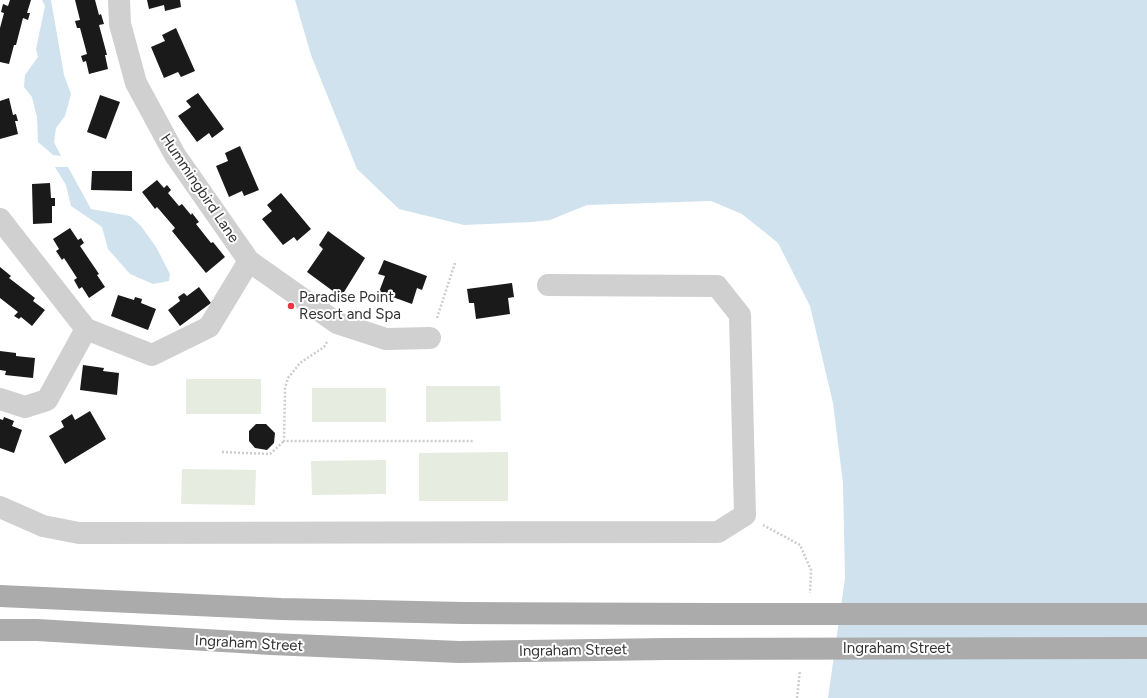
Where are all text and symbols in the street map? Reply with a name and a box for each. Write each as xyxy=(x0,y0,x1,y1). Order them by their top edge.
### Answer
street label: Hummingbird Lane xyxy=(157,130,243,246)
place label: Paradise Point Resort and Spa xyxy=(299,288,401,323)
marker: Paradise Point Resort and Spa xyxy=(286,301,296,311)
street label: Ingraham Street xyxy=(194,631,304,655)
street label: Ingraham Street xyxy=(843,639,952,657)
street label: Ingraham Street xyxy=(519,640,628,660)

